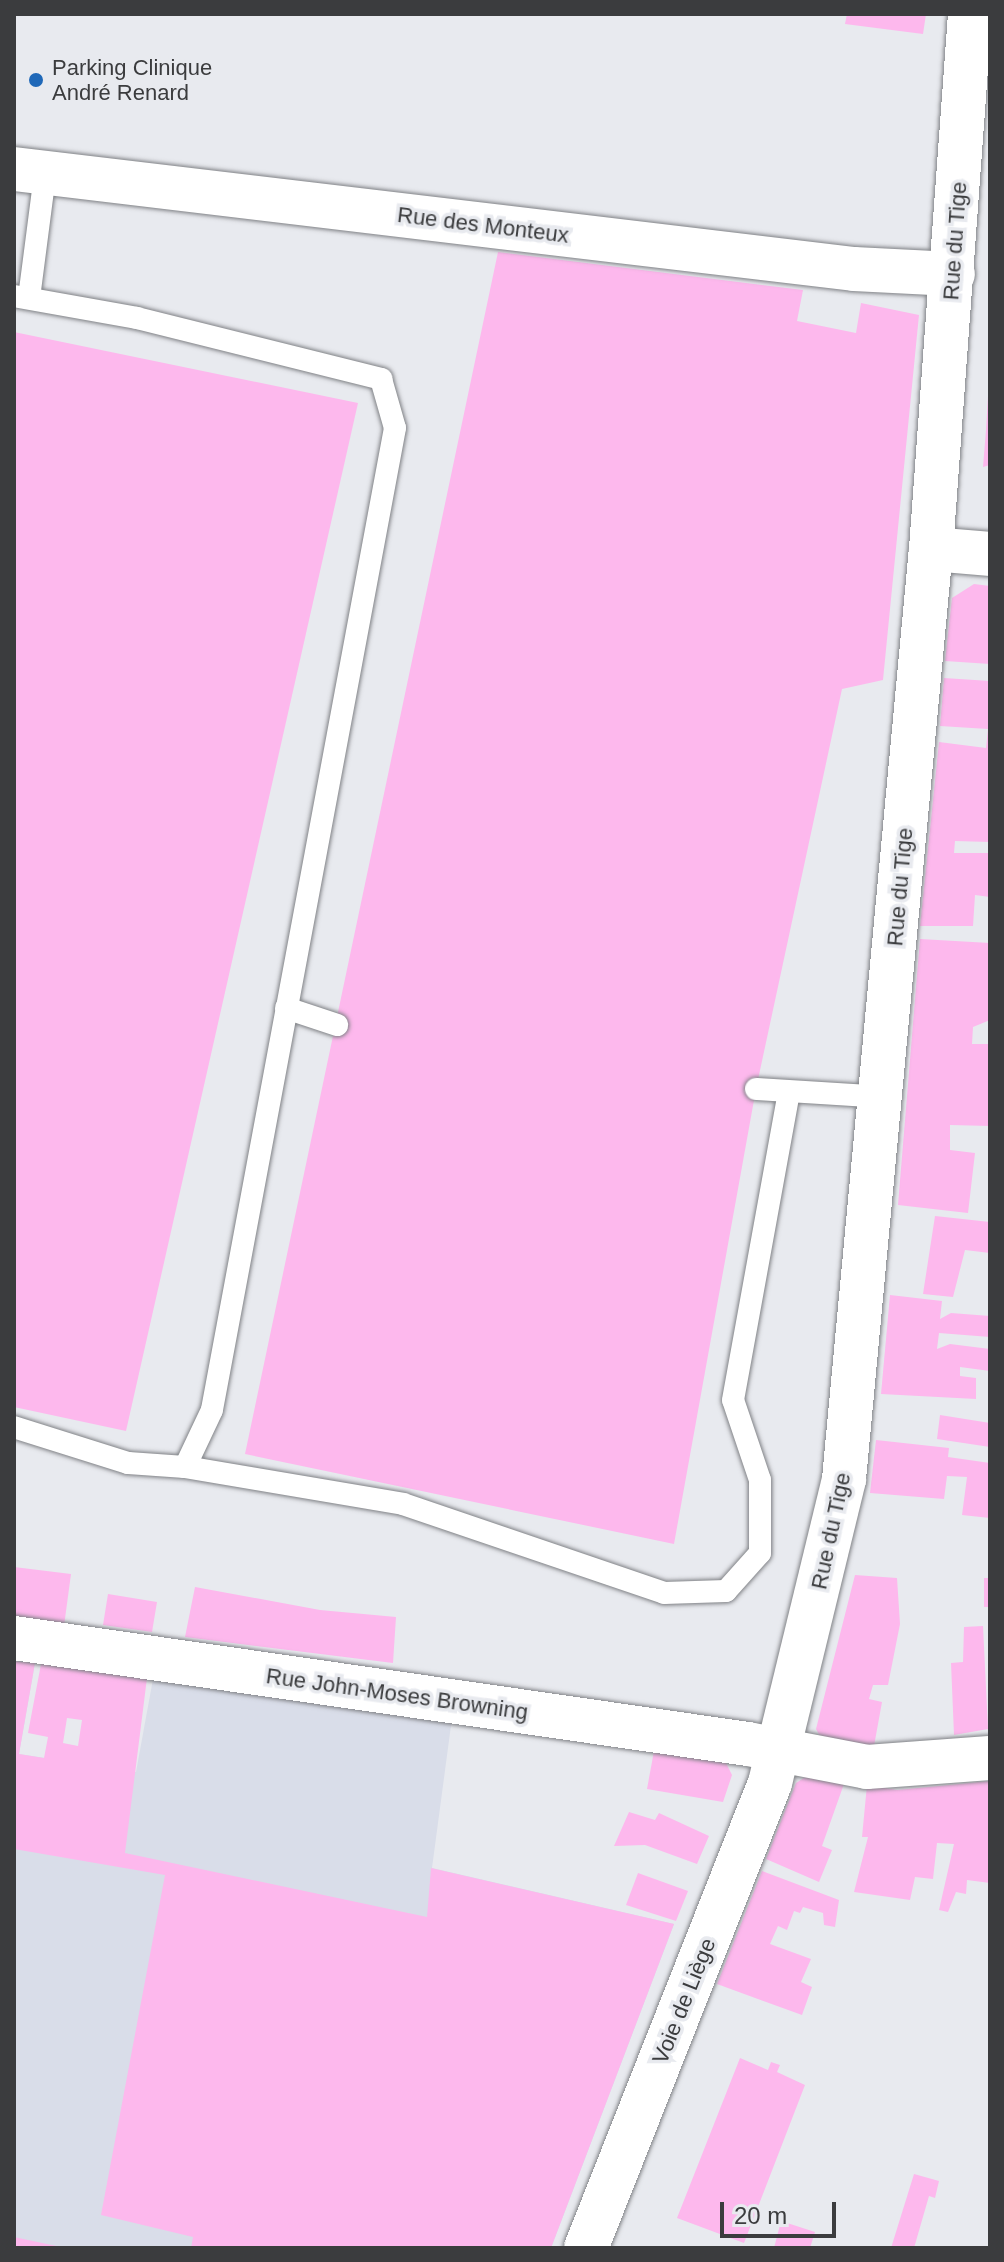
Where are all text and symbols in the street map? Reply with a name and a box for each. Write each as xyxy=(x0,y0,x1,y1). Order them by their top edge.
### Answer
place label: Parking Clinique André Renard xyxy=(52,54,212,106)
marker: Parking Clinique André Renard xyxy=(27,71,45,89)
street label: Rue du Tige xyxy=(938,181,972,301)
street label: Rue des Monteux xyxy=(396,201,570,249)
street label: Rue du Tige xyxy=(882,827,918,947)
street label: Rue du Tige xyxy=(806,1470,856,1592)
street label: Rue John-Moses Browning xyxy=(264,1663,530,1725)
street label: Voie de Liège xyxy=(647,1934,721,2068)
scale bar xyxy=(724,2186,840,2236)
text: 20 m xyxy=(734,2202,787,2229)

